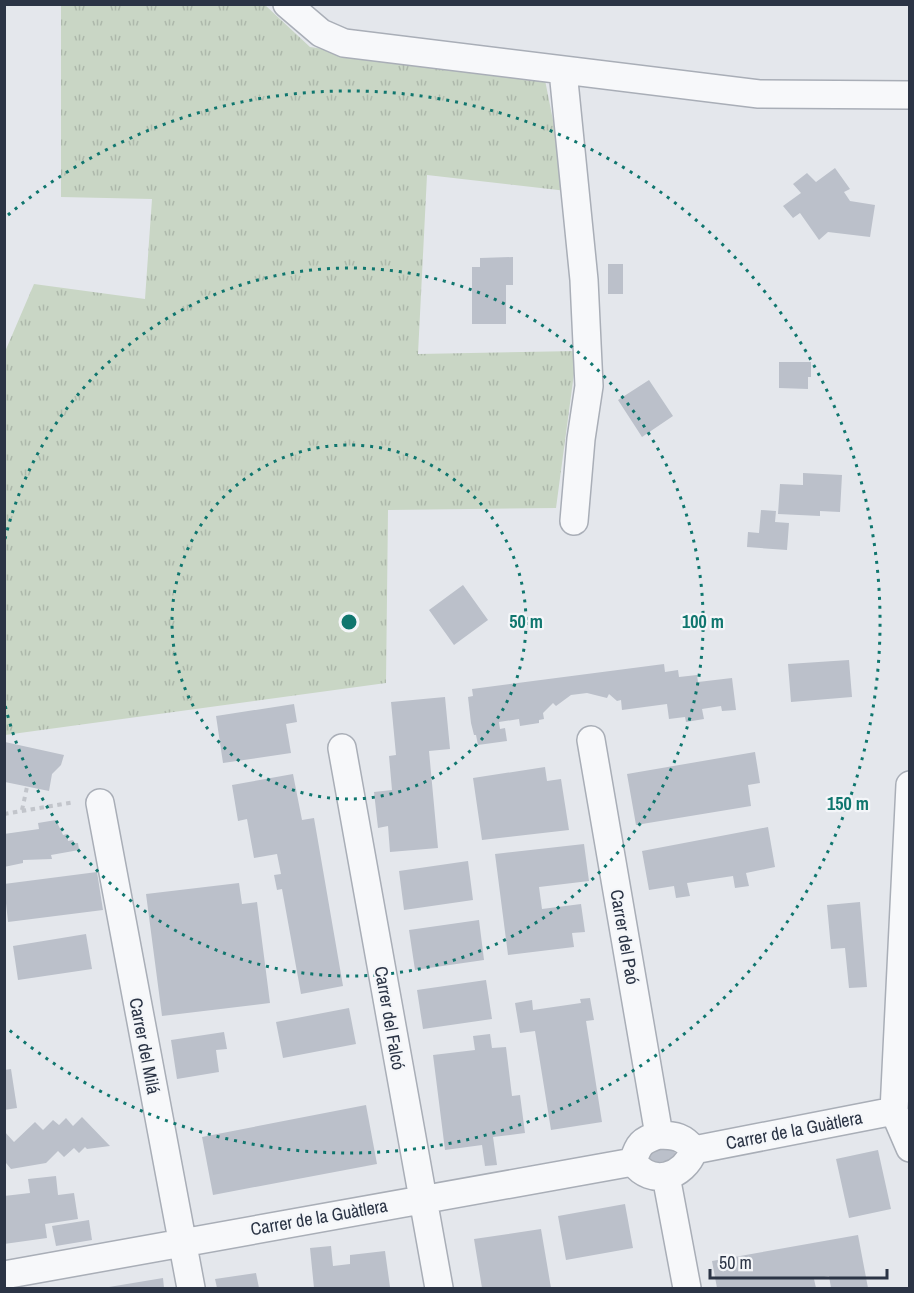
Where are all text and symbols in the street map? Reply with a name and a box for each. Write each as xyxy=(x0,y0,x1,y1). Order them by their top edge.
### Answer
text: 50 m xyxy=(509,609,543,634)
text: 100 m xyxy=(682,609,724,634)
centre of rings xyxy=(339,612,359,632)
text: 150 m xyxy=(827,791,869,816)
street label: Carrer del Paó xyxy=(604,888,646,986)
street label: Carrer del Falcó xyxy=(369,964,411,1072)
street label: Carrer del Milá xyxy=(123,996,167,1096)
street label: Carrer de la Guàtlera xyxy=(724,1105,864,1155)
street label: Carrer de la Guàtlera xyxy=(249,1193,389,1241)
scale bar xyxy=(710,1242,887,1280)
text: 50 m xyxy=(719,1250,752,1275)

